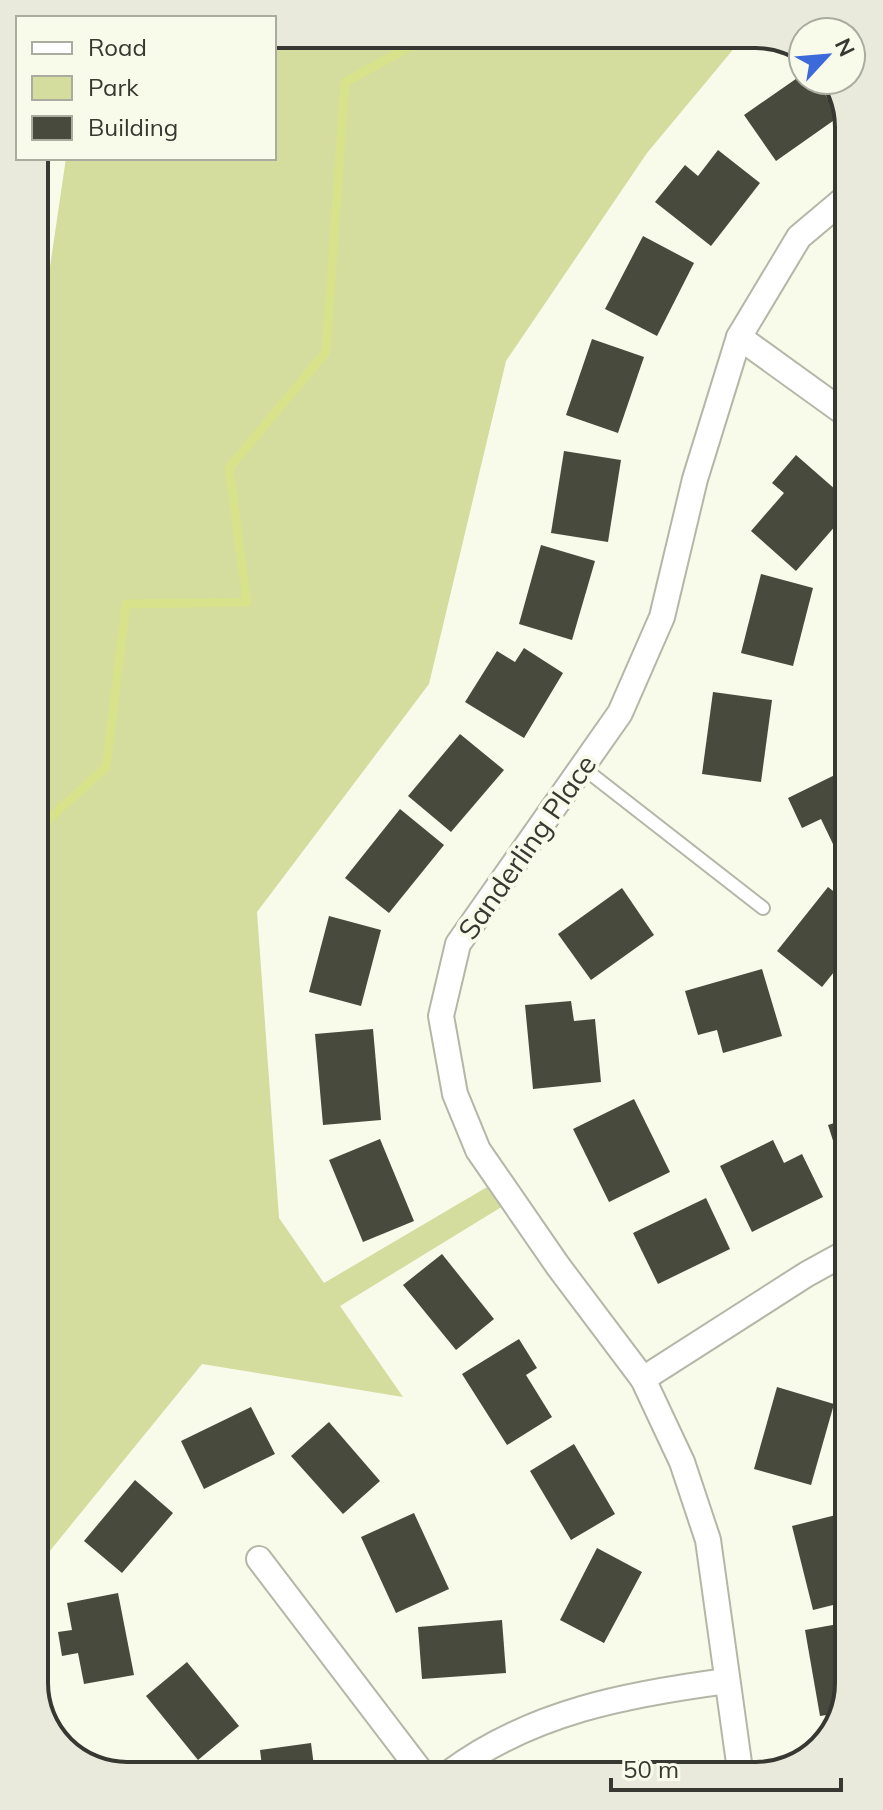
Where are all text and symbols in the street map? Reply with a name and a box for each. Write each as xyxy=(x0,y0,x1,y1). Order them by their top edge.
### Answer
legend xyxy=(16,16,276,160)
north arrow xyxy=(787,16,867,96)
text: Road xyxy=(88,32,147,62)
text: N xyxy=(829,34,861,61)
text: Park xyxy=(88,72,139,102)
text: Building xyxy=(88,112,178,142)
street label: Sanderling Place xyxy=(450,748,603,946)
scale bar xyxy=(611,1742,841,1792)
text: 50 m xyxy=(623,1754,679,1784)

